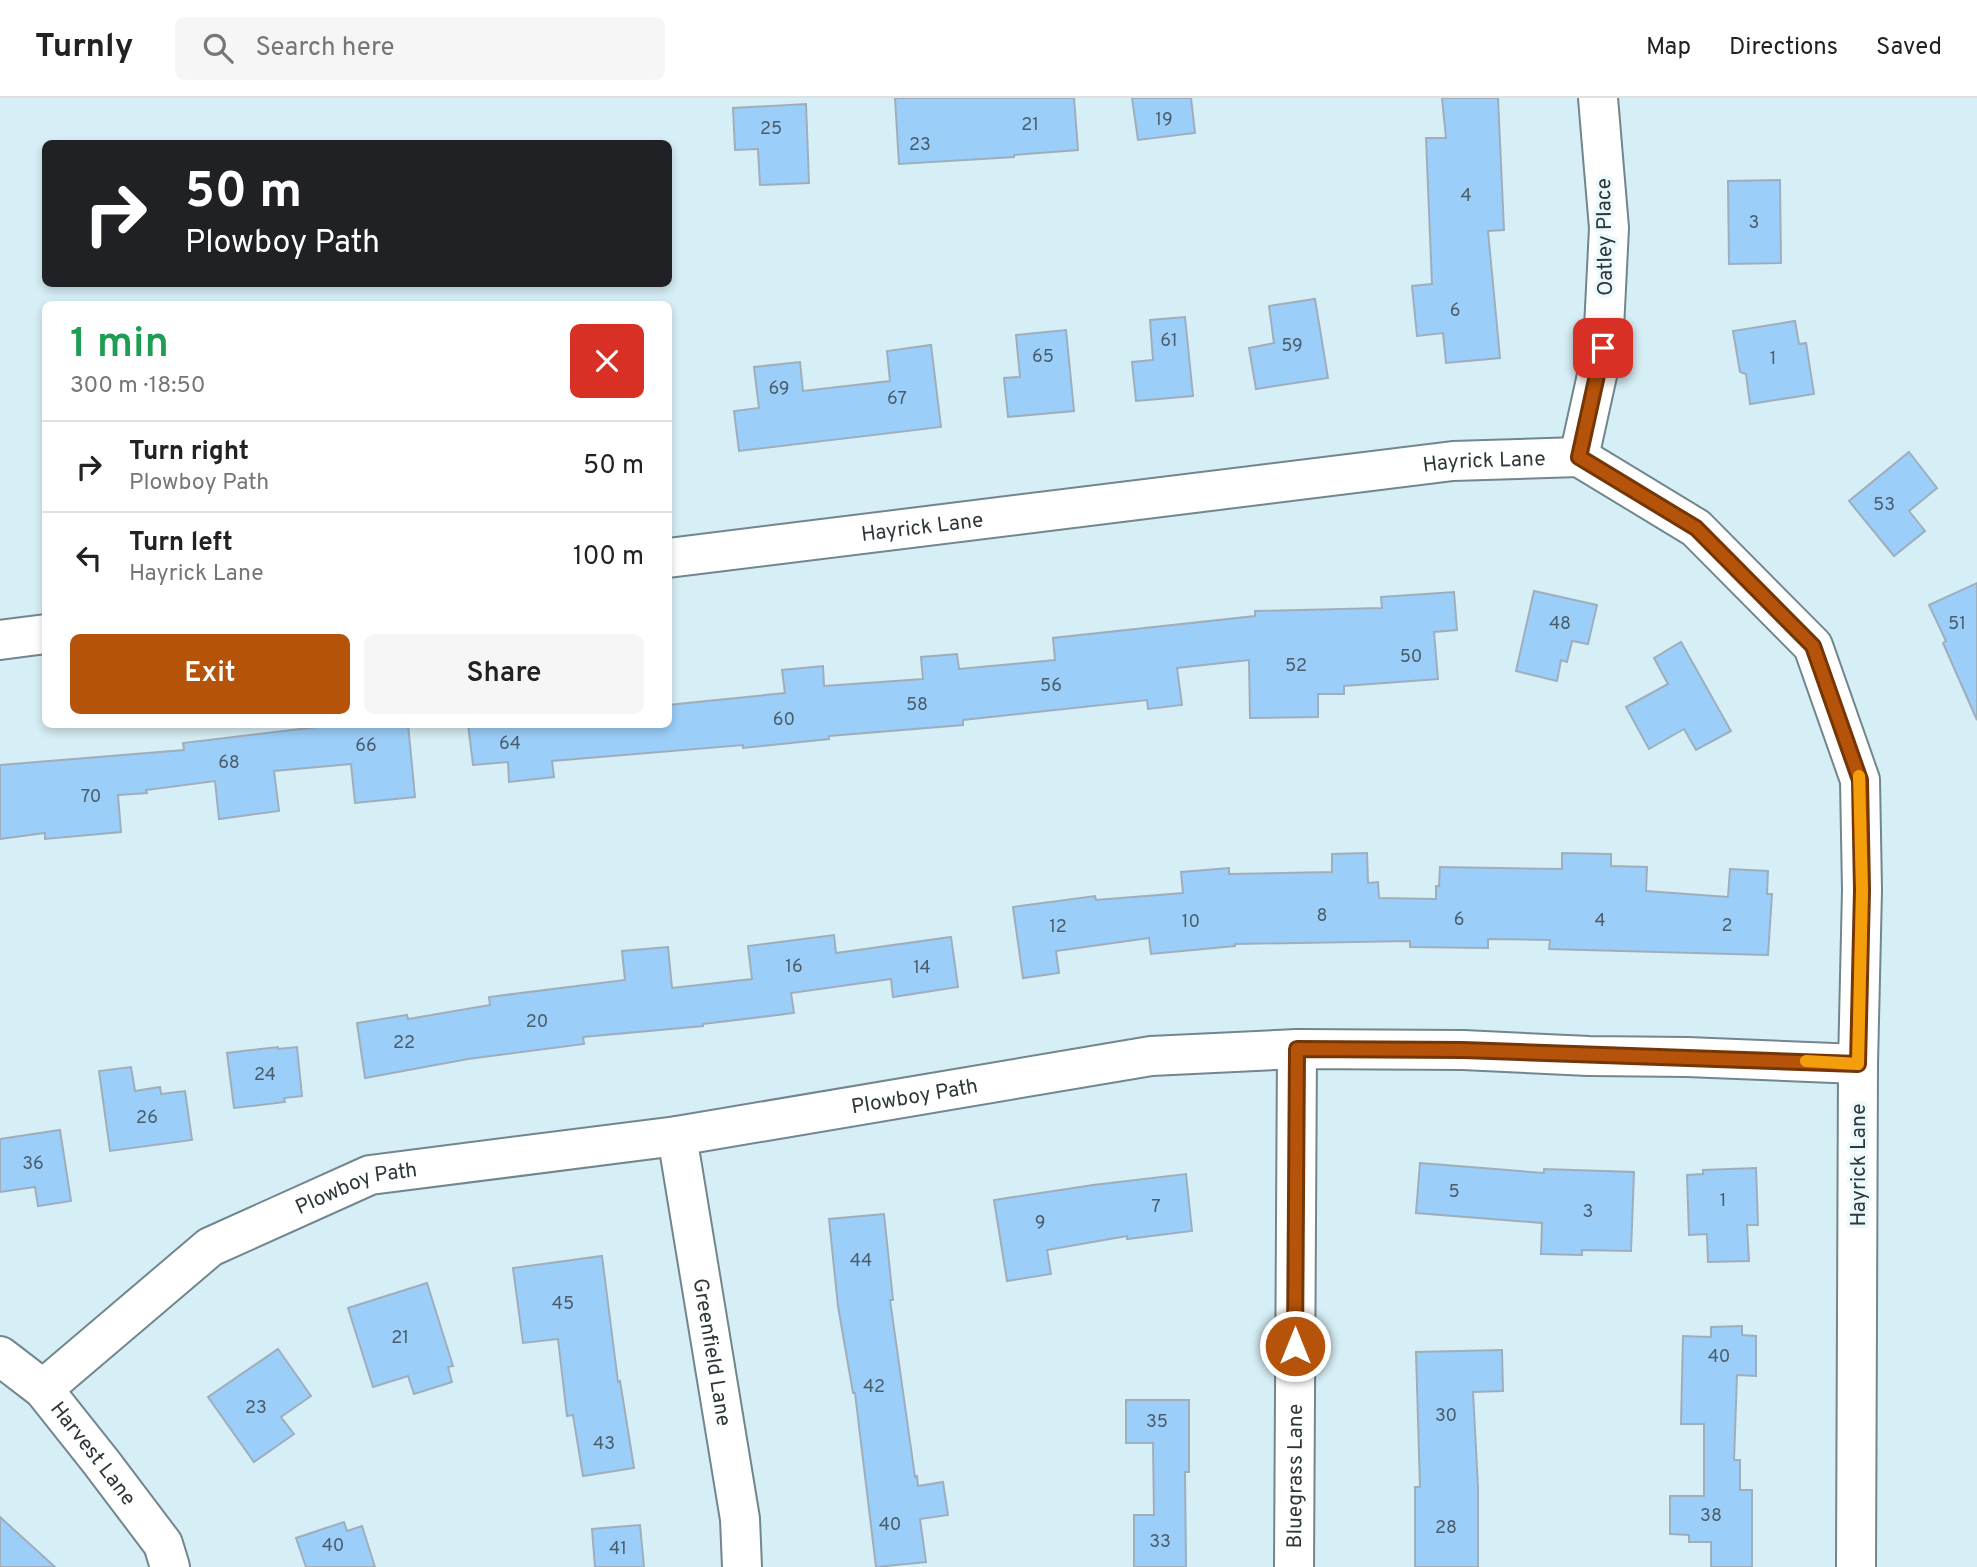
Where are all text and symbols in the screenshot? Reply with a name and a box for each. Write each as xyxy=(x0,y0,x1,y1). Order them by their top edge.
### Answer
search box xyxy=(175,17,665,80)
text: Turnly xyxy=(35,27,133,69)
icon: search xyxy=(199,29,237,67)
text: Search here xyxy=(255,32,394,65)
text: Map xyxy=(1646,33,1691,63)
text: Directions xyxy=(1729,33,1838,63)
text: Saved xyxy=(1876,33,1942,63)
house number: 19 xyxy=(1155,109,1173,132)
house number: 21 xyxy=(1021,114,1039,137)
house number: 25 xyxy=(760,118,782,141)
house number: 23 xyxy=(909,134,931,157)
text: 50 m xyxy=(185,163,302,225)
icon: right xyxy=(70,168,161,259)
street label: Oatley Place xyxy=(1591,178,1620,296)
house number: 4 xyxy=(1460,185,1472,208)
house number: 3 xyxy=(1749,212,1759,235)
text: Plowboy Path xyxy=(185,224,380,264)
house number: 6 xyxy=(1450,300,1460,323)
pin xyxy=(1573,318,1633,378)
text: 1 min xyxy=(70,319,169,372)
button: close xyxy=(570,324,644,398)
icon: arrive xyxy=(1584,329,1622,367)
house number: 61 xyxy=(1160,330,1178,353)
house number: 59 xyxy=(1281,335,1303,358)
house number: 65 xyxy=(1032,346,1054,369)
house number: 1 xyxy=(1770,348,1776,371)
text: 300 m · 18:50 xyxy=(70,372,205,401)
house number: 69 xyxy=(769,378,789,401)
house number: 67 xyxy=(887,388,907,411)
text: Turn right xyxy=(129,436,249,469)
street label: Hayrick Lane xyxy=(1421,446,1546,480)
icon: right xyxy=(70,448,108,486)
text: 50 m xyxy=(583,450,644,483)
text: Plowboy Path xyxy=(129,469,269,498)
house number: 53 xyxy=(1873,494,1895,517)
street label: Hayrick Lane xyxy=(860,507,985,549)
text: Turn left xyxy=(129,527,233,560)
icon: left xyxy=(70,539,108,577)
text: 100 m xyxy=(573,541,644,574)
text: Hayrick Lane xyxy=(129,560,264,589)
house number: 48 xyxy=(1549,613,1571,636)
house number: 51 xyxy=(1948,613,1966,636)
button: Exit xyxy=(70,634,350,714)
button: Share xyxy=(364,634,644,714)
house number: 50 xyxy=(1400,646,1422,669)
house number: 52 xyxy=(1285,655,1307,678)
house number: 56 xyxy=(1040,675,1062,698)
house number: 58 xyxy=(906,694,928,717)
house number: 60 xyxy=(773,709,795,732)
house number: 64 xyxy=(499,733,521,756)
house number: 66 xyxy=(355,735,377,758)
house number: 68 xyxy=(218,752,240,775)
house number: 70 xyxy=(81,786,101,809)
house number: 8 xyxy=(1317,905,1328,928)
house number: 6 xyxy=(1454,909,1464,932)
house number: 4 xyxy=(1594,910,1606,933)
house number: 10 xyxy=(1182,911,1200,934)
house number: 2 xyxy=(1721,915,1733,938)
house number: 12 xyxy=(1049,916,1067,939)
house number: 16 xyxy=(785,956,803,979)
house number: 14 xyxy=(913,957,931,980)
house number: 20 xyxy=(526,1011,548,1034)
house number: 22 xyxy=(393,1032,415,1055)
house number: 24 xyxy=(254,1064,276,1087)
street label: Plowboy Path xyxy=(849,1073,980,1121)
street label: Hayrick Lane xyxy=(1846,1104,1873,1226)
house number: 26 xyxy=(136,1107,158,1130)
house number: 36 xyxy=(22,1153,44,1176)
street label: Plowboy Path xyxy=(292,1157,419,1222)
house number: 5 xyxy=(1448,1181,1460,1204)
house number: 1 xyxy=(1720,1190,1726,1213)
house number: 7 xyxy=(1151,1196,1161,1219)
house number: 3 xyxy=(1583,1201,1593,1224)
house number: 9 xyxy=(1035,1212,1045,1235)
house number: 44 xyxy=(850,1250,872,1273)
street label: Greenfield Lane xyxy=(686,1276,737,1428)
house number: 45 xyxy=(552,1293,574,1316)
position arrow xyxy=(1258,1309,1332,1383)
house number: 21 xyxy=(391,1327,409,1350)
house number: 40 xyxy=(1708,1346,1730,1369)
house number: 42 xyxy=(863,1376,885,1399)
street label: Harvest Lane xyxy=(43,1397,141,1512)
house number: 23 xyxy=(245,1397,267,1420)
street label: Bluegrass Lane xyxy=(1282,1404,1310,1548)
house number: 30 xyxy=(1435,1405,1457,1428)
house number: 35 xyxy=(1146,1411,1168,1434)
house number: 43 xyxy=(593,1433,615,1456)
house number: 38 xyxy=(1700,1505,1722,1528)
house number: 40 xyxy=(879,1514,901,1537)
house number: 28 xyxy=(1435,1517,1457,1540)
house number: 33 xyxy=(1149,1531,1171,1554)
house number: 40 xyxy=(322,1535,344,1558)
house number: 41 xyxy=(609,1538,627,1561)

